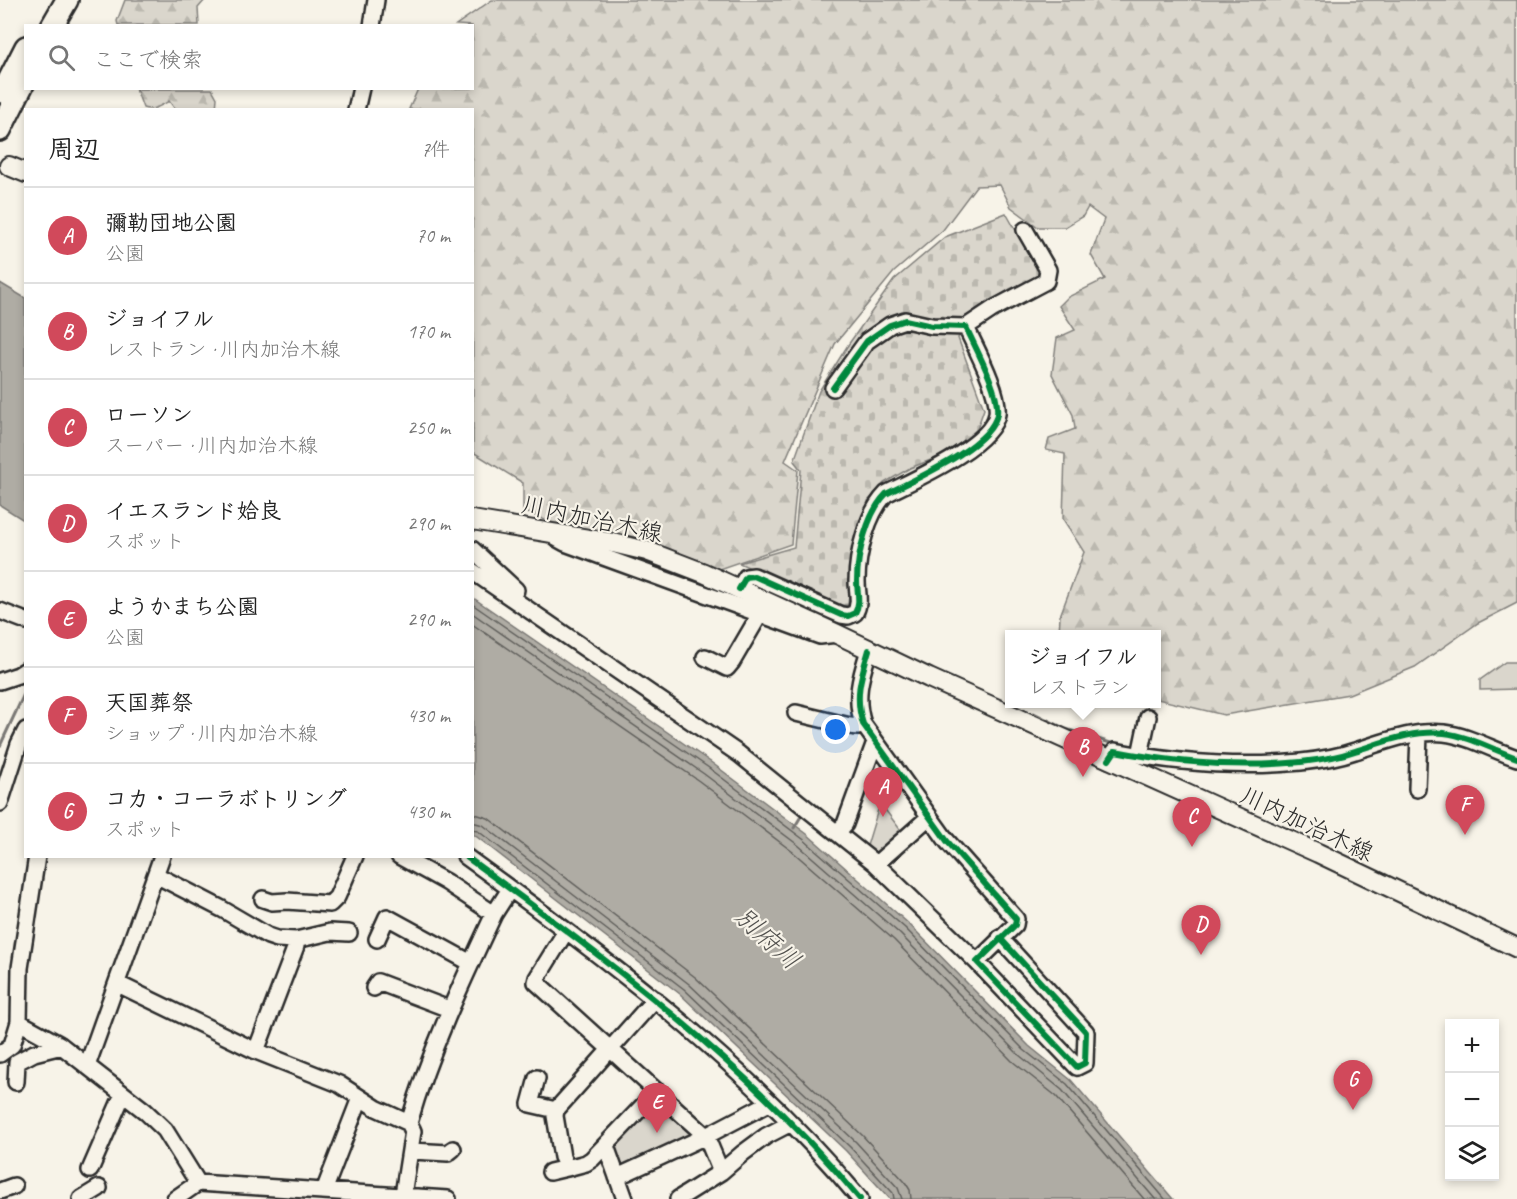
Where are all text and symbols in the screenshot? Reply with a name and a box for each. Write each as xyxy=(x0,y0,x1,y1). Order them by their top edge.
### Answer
search box xyxy=(24,24,474,90)
icon: search xyxy=(45,41,78,74)
text: ここで検索 xyxy=(93,46,203,74)
text: 周辺 xyxy=(48,133,100,166)
text: 7件 xyxy=(421,137,450,162)
text: 彌勒団地公園 xyxy=(105,209,237,237)
text: A xyxy=(62,223,73,248)
text: 70 m xyxy=(416,223,450,248)
text: 公園 xyxy=(105,241,145,266)
text: ジョイフル xyxy=(105,305,215,333)
text: B xyxy=(62,319,73,344)
text: 170 m xyxy=(407,319,450,344)
text: レストラン · 川内加治木線 xyxy=(105,337,340,362)
text: ローソン xyxy=(105,401,193,429)
text: C xyxy=(63,415,72,440)
text: 250 m xyxy=(407,415,450,440)
text: スーパー · 川内加治木線 xyxy=(105,433,318,458)
street label: 川内加治木線 xyxy=(518,489,666,549)
text: イエスランド姶良 xyxy=(105,497,281,525)
text: D xyxy=(62,511,73,536)
text: 290 m xyxy=(407,511,450,536)
text: スポット xyxy=(105,529,185,554)
text: ようかまち公園 xyxy=(105,593,259,621)
text: E xyxy=(62,607,73,632)
text: 290 m xyxy=(407,607,450,632)
text: 公園 xyxy=(105,625,145,650)
popup xyxy=(1005,630,1161,708)
text: ジョイフル xyxy=(1028,643,1138,671)
text: レストラン xyxy=(1028,675,1130,700)
text: 天国葬祭 xyxy=(105,689,193,717)
text: F xyxy=(63,703,72,728)
text: 430 m xyxy=(407,703,450,728)
your location xyxy=(821,715,850,744)
text: ショップ · 川内加治木線 xyxy=(105,721,318,746)
pin: B xyxy=(1064,728,1102,777)
pin: A xyxy=(864,768,902,817)
street label: 川内加治木線 xyxy=(1235,780,1379,868)
text: コカ・コーラボトリング xyxy=(105,785,347,813)
pin: F xyxy=(1446,786,1484,835)
pin: C xyxy=(1172,798,1212,847)
text: G xyxy=(63,799,72,824)
text: 430 m xyxy=(407,799,450,824)
text: スポット xyxy=(105,817,185,842)
water label: 別府川 xyxy=(728,900,808,977)
pin: D xyxy=(1182,906,1220,955)
map controls xyxy=(1445,1019,1499,1181)
button: + xyxy=(1445,1019,1499,1073)
pin: G xyxy=(1334,1060,1372,1110)
button: − xyxy=(1445,1073,1499,1127)
pin: E xyxy=(638,1084,676,1133)
button: layers xyxy=(1445,1127,1499,1181)

